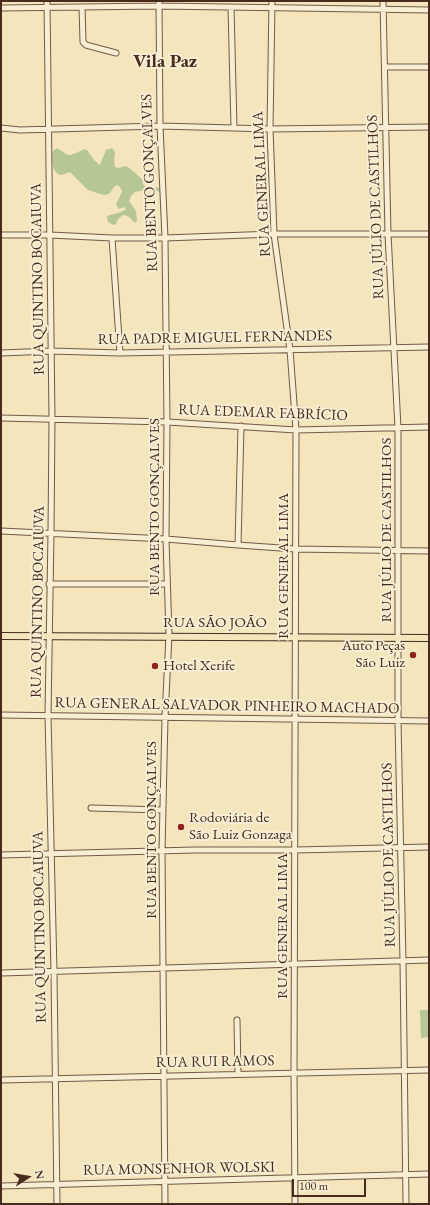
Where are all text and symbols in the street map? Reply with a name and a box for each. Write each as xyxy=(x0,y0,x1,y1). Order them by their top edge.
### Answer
district label: Vila Paz xyxy=(133,51,197,73)
street label: RUA BENTO GONÇALVES xyxy=(138,94,162,272)
street label: RUA GENERAL LIMA xyxy=(249,111,275,257)
street label: RUA JÚLIO DE CASTILHOS xyxy=(364,114,388,300)
street label: RUA QUINTINO BOCAIUVA xyxy=(27,183,49,375)
street label: RUA PADRE MIGUEL FERNANDES xyxy=(98,327,332,349)
street label: RUA EDEMAR FABRÍCIO xyxy=(178,401,348,425)
street label: RUA BENTO GONÇALVES xyxy=(146,418,164,596)
street label: RUA JÚLIO DE CASTILHOS xyxy=(378,438,396,622)
street label: RUA GENERAL LIMA xyxy=(275,493,293,639)
street label: RUA QUINTINO BOCAIUVA xyxy=(27,506,49,698)
street label: RUA SÃO JOÃO xyxy=(163,614,267,632)
place label: Auto Peças São Luiz xyxy=(342,637,405,672)
marker: Auto Peças São Luiz xyxy=(408,650,418,660)
place label: Hotel Xerife xyxy=(163,657,235,675)
marker: Hotel Xerife xyxy=(150,661,160,671)
street label: RUA GENERAL SALVADOR PINHEIRO MACHADO xyxy=(54,694,400,718)
street label: RUA BENTO GONÇALVES xyxy=(143,741,161,919)
street label: RUA JÚLIO DE CASTILHOS xyxy=(378,762,400,948)
place label: Rodoviária de São Luiz Gonzaga xyxy=(189,809,292,844)
marker: Rodoviária de São Luiz Gonzaga xyxy=(176,822,186,832)
street label: RUA QUINTINO BOCAIUVA xyxy=(29,831,51,1023)
street label: RUA GENERAL LIMA xyxy=(274,853,292,999)
street label: RUA RUI RAMOS xyxy=(156,1052,274,1072)
north arrow xyxy=(8,1157,48,1197)
street label: RUA MONSENHOR WOLSKI xyxy=(83,1158,275,1180)
text: N xyxy=(32,1169,48,1180)
scale bar xyxy=(294,1171,368,1197)
text: 100 m xyxy=(299,1178,328,1194)

